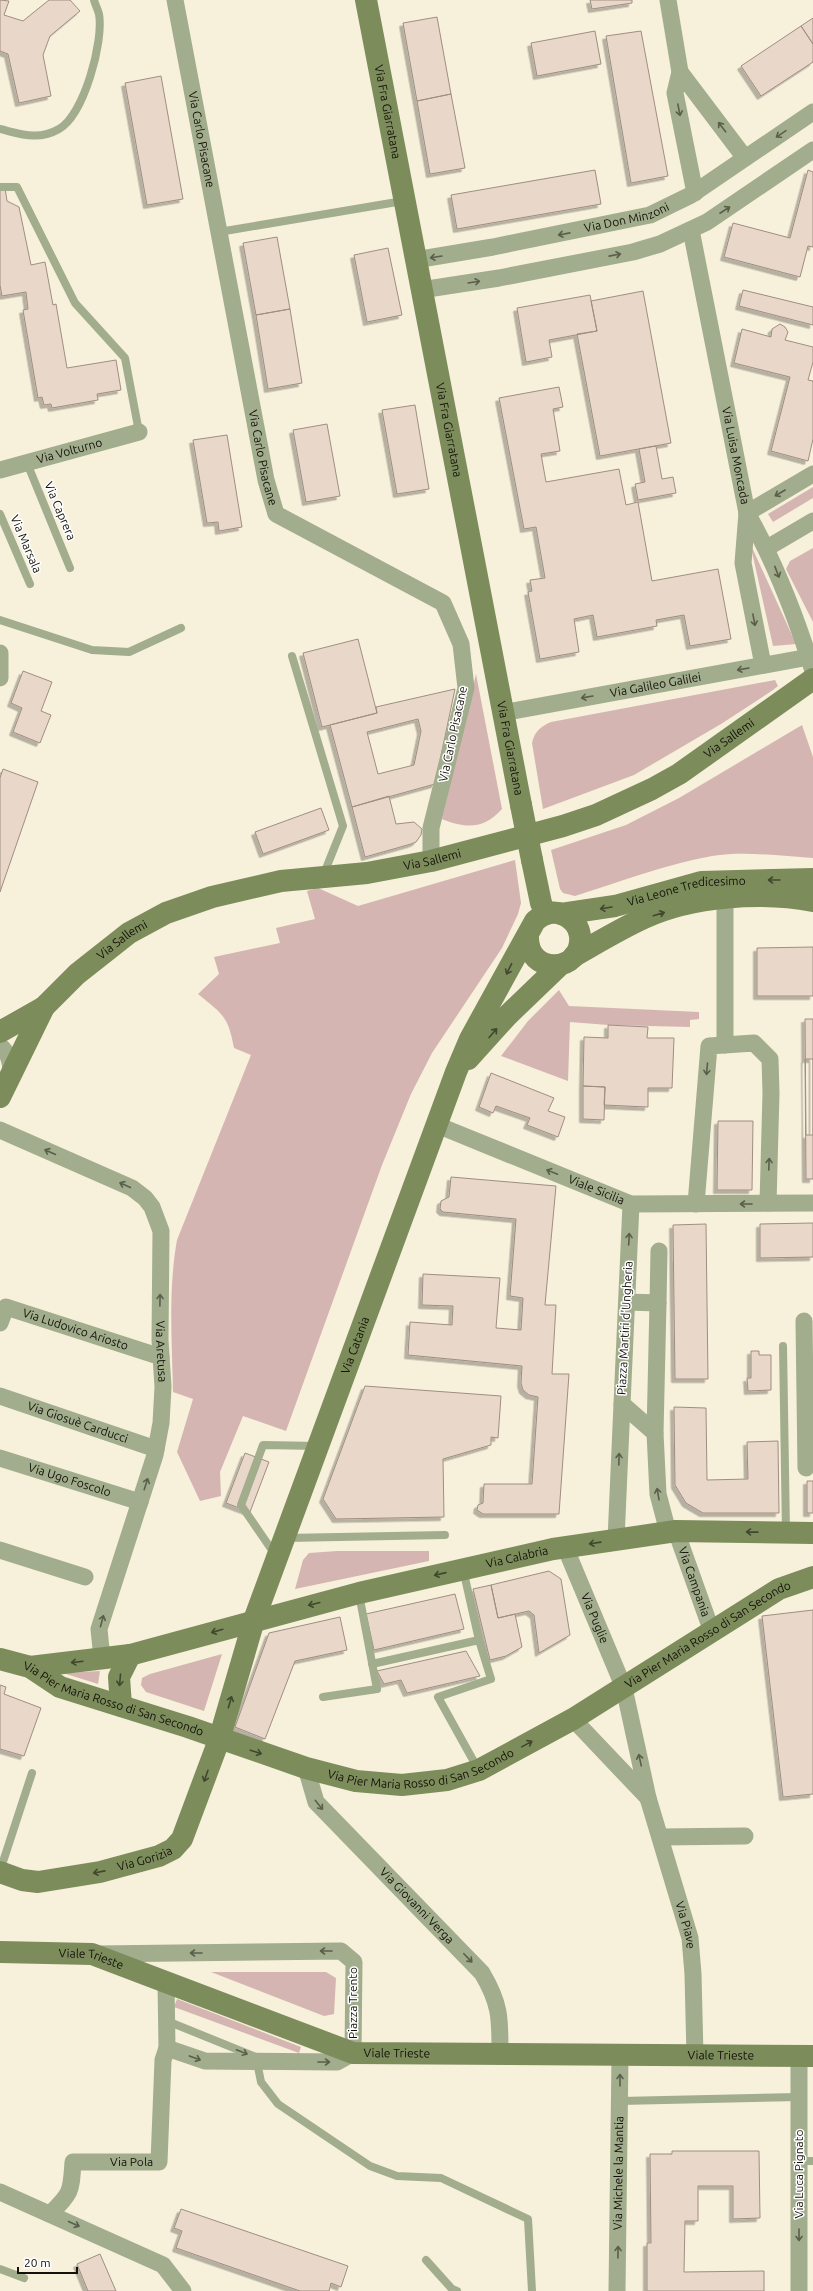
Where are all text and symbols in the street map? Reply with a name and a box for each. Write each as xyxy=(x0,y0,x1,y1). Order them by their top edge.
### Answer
street label: Via Fra Giarratana xyxy=(373,64,403,160)
street label: Via Carlo Pisacane xyxy=(186,90,217,189)
one-way arrow xyxy=(675,103,683,116)
one-way arrow xyxy=(718,122,726,133)
one-way arrow xyxy=(776,130,787,138)
street label: Via Don Minzoni xyxy=(583,200,671,234)
one-way arrow xyxy=(719,206,730,214)
one-way arrow xyxy=(558,230,571,238)
one-way arrow xyxy=(608,251,621,259)
one-way arrow xyxy=(430,253,443,261)
one-way arrow xyxy=(467,278,480,286)
street label: Via Fra Giarratana xyxy=(434,382,465,478)
street label: Via Luisa Moncada xyxy=(720,406,752,505)
street label: Via Carlo Pisacane xyxy=(247,409,280,507)
street label: Via Volturno xyxy=(35,435,103,466)
street label: Via Caprera xyxy=(42,480,79,542)
one-way arrow xyxy=(774,490,786,498)
street label: Via Marsala xyxy=(8,513,44,575)
one-way arrow xyxy=(773,566,781,578)
one-way arrow xyxy=(750,613,758,626)
one-way arrow xyxy=(737,665,750,673)
street label: Via Galileo Galilei xyxy=(609,670,702,699)
street label: Via Carlo Pisacane xyxy=(436,685,469,783)
one-way arrow xyxy=(581,694,594,702)
street label: Via Fra Giarratana xyxy=(495,700,526,796)
street label: Via Sallemi xyxy=(701,716,757,760)
street label: Via Sallemi xyxy=(402,846,462,872)
street label: Via Leone Tredicesimo xyxy=(626,874,746,908)
one-way arrow xyxy=(768,876,781,884)
one-way arrow xyxy=(599,904,612,912)
one-way arrow xyxy=(652,910,665,917)
street label: Via Sallemi xyxy=(94,917,149,962)
one-way arrow xyxy=(505,963,512,975)
one-way arrow xyxy=(488,1028,497,1038)
one-way arrow xyxy=(703,1062,711,1075)
one-way arrow xyxy=(44,1148,56,1155)
one-way arrow xyxy=(765,1158,773,1171)
one-way arrow xyxy=(547,1168,559,1176)
street label: Viale Sicilia xyxy=(566,1172,627,1207)
one-way arrow xyxy=(119,1181,131,1189)
one-way arrow xyxy=(740,1200,753,1208)
one-way arrow xyxy=(626,1233,633,1246)
street label: Piazza Martiri d'Ungheria xyxy=(614,1261,635,1395)
one-way arrow xyxy=(156,1294,164,1307)
street label: Via Ludovico Ariosto xyxy=(21,1306,130,1352)
street label: Via Catania xyxy=(338,1315,371,1376)
street label: Via Aretusa xyxy=(154,1320,170,1383)
street label: Via Giosuè Carducci xyxy=(26,1399,130,1445)
one-way arrow xyxy=(616,1453,623,1466)
street label: Via Ugo Foscolo xyxy=(27,1460,113,1499)
one-way arrow xyxy=(142,1478,150,1490)
one-way arrow xyxy=(654,1488,662,1501)
one-way arrow xyxy=(746,1528,759,1536)
one-way arrow xyxy=(589,1539,602,1547)
street label: Via Calabria xyxy=(485,1543,549,1570)
street label: Via Campania xyxy=(676,1545,713,1618)
one-way arrow xyxy=(434,1571,447,1578)
street label: Via Pier Maria Rosso di San Secondo xyxy=(622,1578,792,1691)
street label: Via Puglie xyxy=(579,1591,612,1645)
one-way arrow xyxy=(308,1601,321,1609)
one-way arrow xyxy=(98,1614,106,1627)
one-way arrow xyxy=(210,1628,223,1635)
one-way arrow xyxy=(70,1658,83,1666)
street label: Via Pier Maria Rosso di San Secondo xyxy=(22,1659,206,1738)
one-way arrow xyxy=(117,1673,124,1686)
one-way arrow xyxy=(227,1696,234,1709)
one-way arrow xyxy=(521,1740,533,1747)
street label: Via Pier Maria Rosso di San Secondo xyxy=(326,1745,516,1791)
one-way arrow xyxy=(249,1749,262,1756)
one-way arrow xyxy=(635,1754,643,1767)
one-way arrow xyxy=(202,1770,209,1783)
one-way arrow xyxy=(315,1799,323,1810)
street label: Via Gorizia xyxy=(116,1843,174,1873)
street label: Via Giovanni Verga xyxy=(377,1865,457,1946)
one-way arrow xyxy=(93,1868,106,1876)
street label: Via Piave xyxy=(673,1900,698,1949)
street label: Viale Trieste xyxy=(59,1946,126,1971)
one-way arrow xyxy=(320,1948,333,1955)
one-way arrow xyxy=(190,1949,203,1956)
one-way arrow xyxy=(463,1953,473,1963)
street label: Piazza Trento xyxy=(346,1967,359,2039)
street label: Viale Trieste xyxy=(364,2046,430,2060)
one-way arrow xyxy=(236,2048,248,2056)
street label: Viale Trieste xyxy=(688,2048,754,2062)
one-way arrow xyxy=(188,2054,200,2062)
one-way arrow xyxy=(317,2058,330,2066)
one-way arrow xyxy=(616,2074,624,2087)
street label: Via Michele la Mantia xyxy=(611,2116,625,2230)
street label: Via Luca Pignato xyxy=(792,2130,805,2218)
street label: Via Pola xyxy=(110,2155,153,2168)
one-way arrow xyxy=(68,2221,80,2228)
one-way arrow xyxy=(795,2228,803,2241)
one-way arrow xyxy=(614,2246,621,2259)
scale bar xyxy=(18,2249,77,2275)
text: 20 m xyxy=(24,2256,51,2269)

